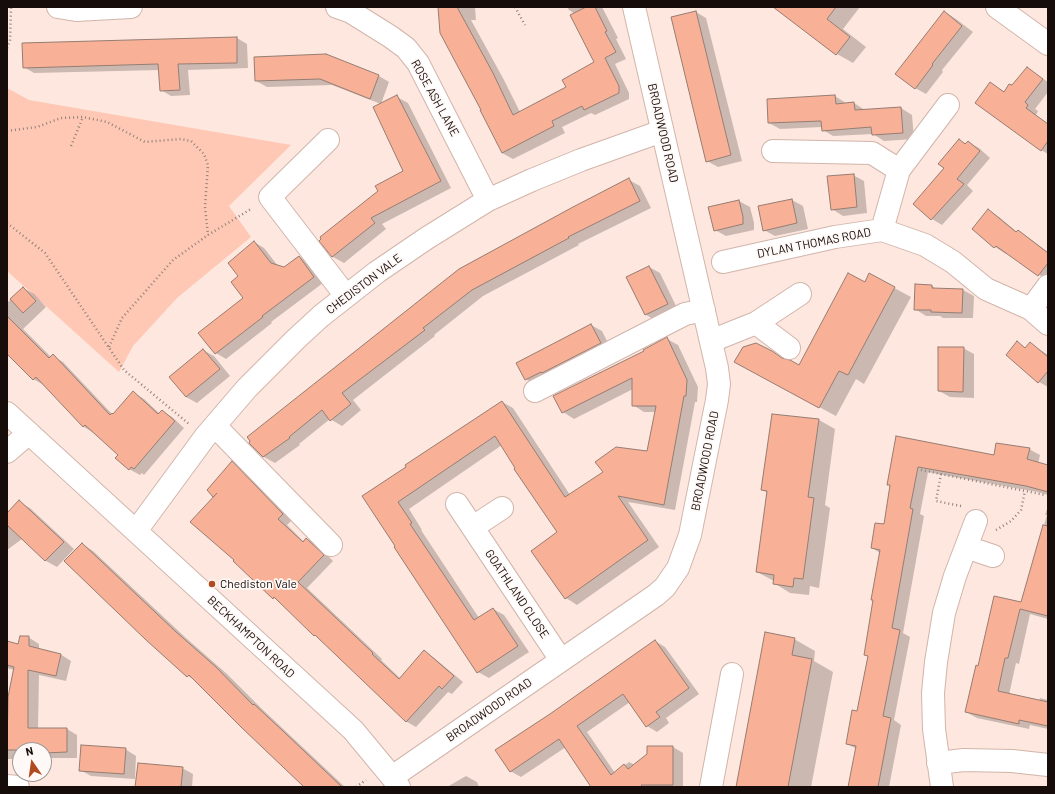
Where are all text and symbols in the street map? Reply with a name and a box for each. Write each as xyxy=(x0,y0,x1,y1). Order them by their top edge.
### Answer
street label: ROSE ASH LANE xyxy=(408,57,462,139)
street label: BROADWOOD ROAD xyxy=(645,82,681,184)
street label: DYLAN THOMAS ROAD xyxy=(756,225,872,261)
street label: CHEDISTON VALE xyxy=(323,251,405,317)
street label: BROADWOOD ROAD xyxy=(688,410,722,512)
street label: GOATHLAND CLOSE xyxy=(482,547,552,641)
place label: Chediston Vale xyxy=(220,577,297,591)
marker: Chediston Vale xyxy=(207,579,217,589)
street label: BECKHAMPTON ROAD xyxy=(204,593,298,681)
street label: BROADWOOD ROAD xyxy=(443,675,535,745)
north arrow xyxy=(12,742,52,782)
text: N xyxy=(24,744,34,758)

